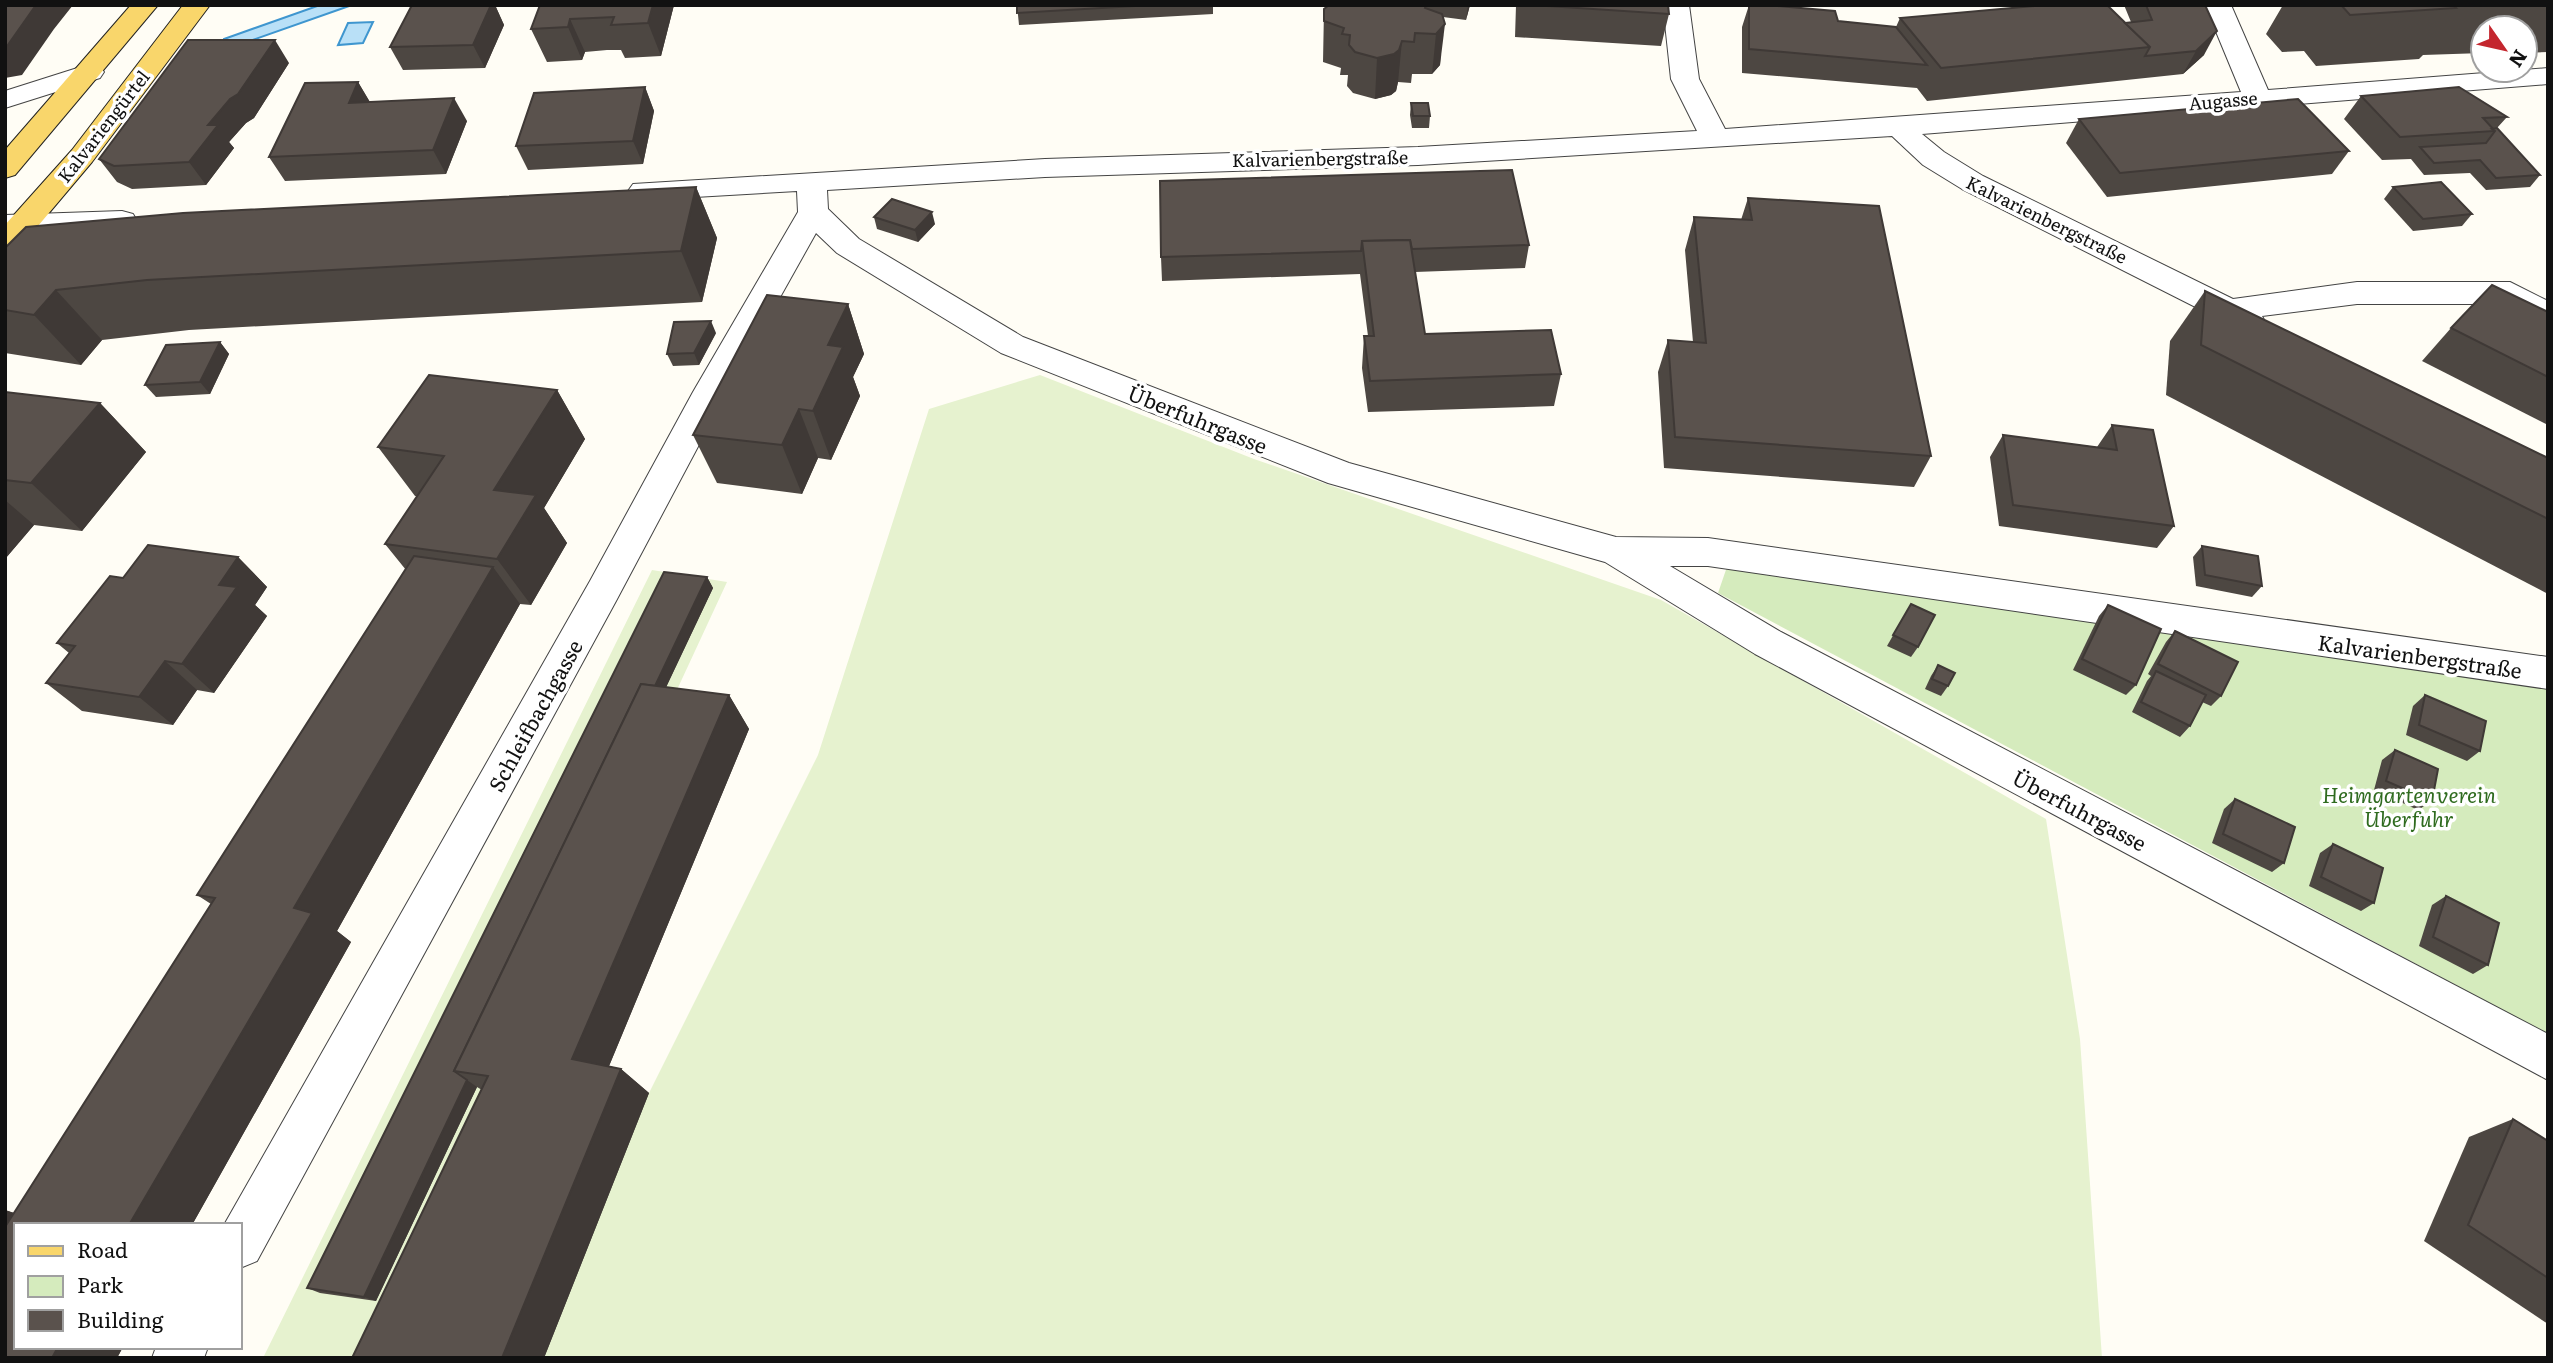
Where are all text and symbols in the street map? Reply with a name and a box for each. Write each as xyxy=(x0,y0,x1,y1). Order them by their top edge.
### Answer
north arrow xyxy=(2469,14,2539,84)
text: N xyxy=(2503,45,2535,74)
street label: Kalvariengürtel xyxy=(50,64,156,188)
street label: Augasse xyxy=(2187,84,2259,116)
street label: Kalvarienbergstraße xyxy=(1232,143,1408,173)
street label: Kalvarienbergstraße xyxy=(1962,168,2132,270)
street label: Überfuhrgasse xyxy=(1124,376,1272,460)
street label: Kalvarienbergstraße xyxy=(2316,625,2524,685)
street label: Schleifbachgasse xyxy=(479,633,589,797)
street label: Überfuhrgasse xyxy=(2007,761,2153,857)
park label: Heimgartenverein Überfuhr xyxy=(2322,778,2496,833)
legend xyxy=(14,1223,242,1349)
text: Road xyxy=(77,1233,128,1264)
text: Park xyxy=(77,1268,123,1299)
text: Building xyxy=(77,1303,164,1334)

